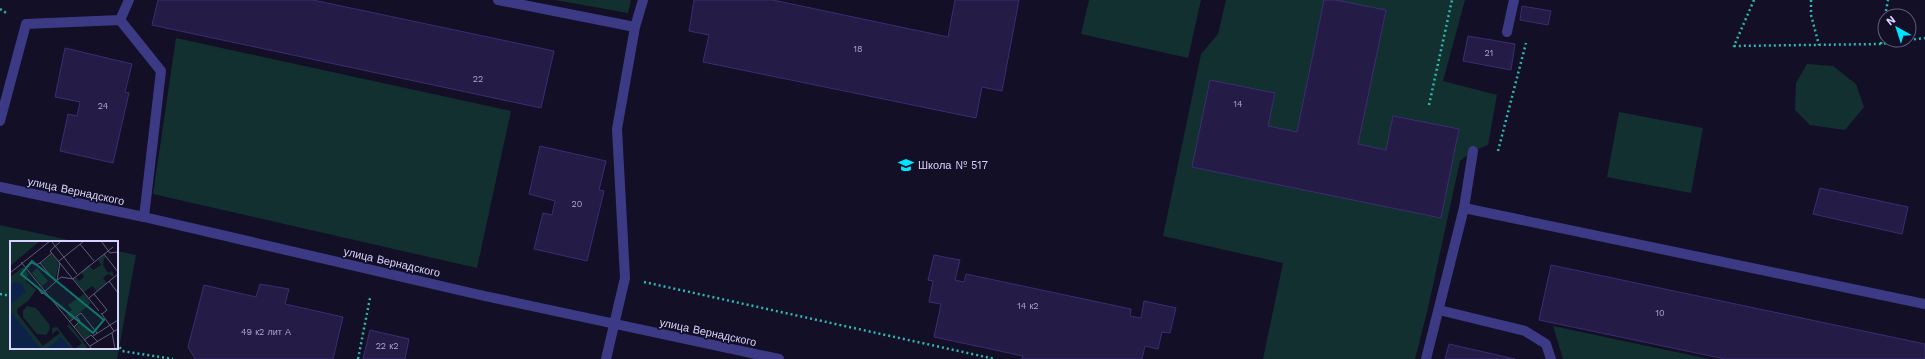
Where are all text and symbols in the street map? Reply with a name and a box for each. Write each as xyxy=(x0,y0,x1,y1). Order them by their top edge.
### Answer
north arrow xyxy=(1877,8,1917,48)
text: N xyxy=(1884,13,1898,28)
house number: 18 xyxy=(853,44,863,54)
house number: 21 xyxy=(1485,48,1493,58)
house number: 22 xyxy=(473,74,483,84)
house number: 14 xyxy=(1233,99,1243,109)
house number: 24 xyxy=(98,101,109,111)
school or university icon: Школа № 517 xyxy=(897,156,915,174)
place label: Школа № 517 xyxy=(918,159,988,172)
street label: улица Вернадского xyxy=(26,175,125,208)
house number: 20 xyxy=(572,199,583,209)
inset map xyxy=(10,241,118,349)
street label: улица Вернадского xyxy=(342,245,441,280)
house number: 14 к2 xyxy=(1017,301,1039,311)
house number: 10 xyxy=(1655,308,1665,318)
street label: улица Вернадского xyxy=(658,316,757,349)
house number: 49 к2 лит А xyxy=(241,327,291,337)
house number: 22 к2 xyxy=(376,341,398,351)

